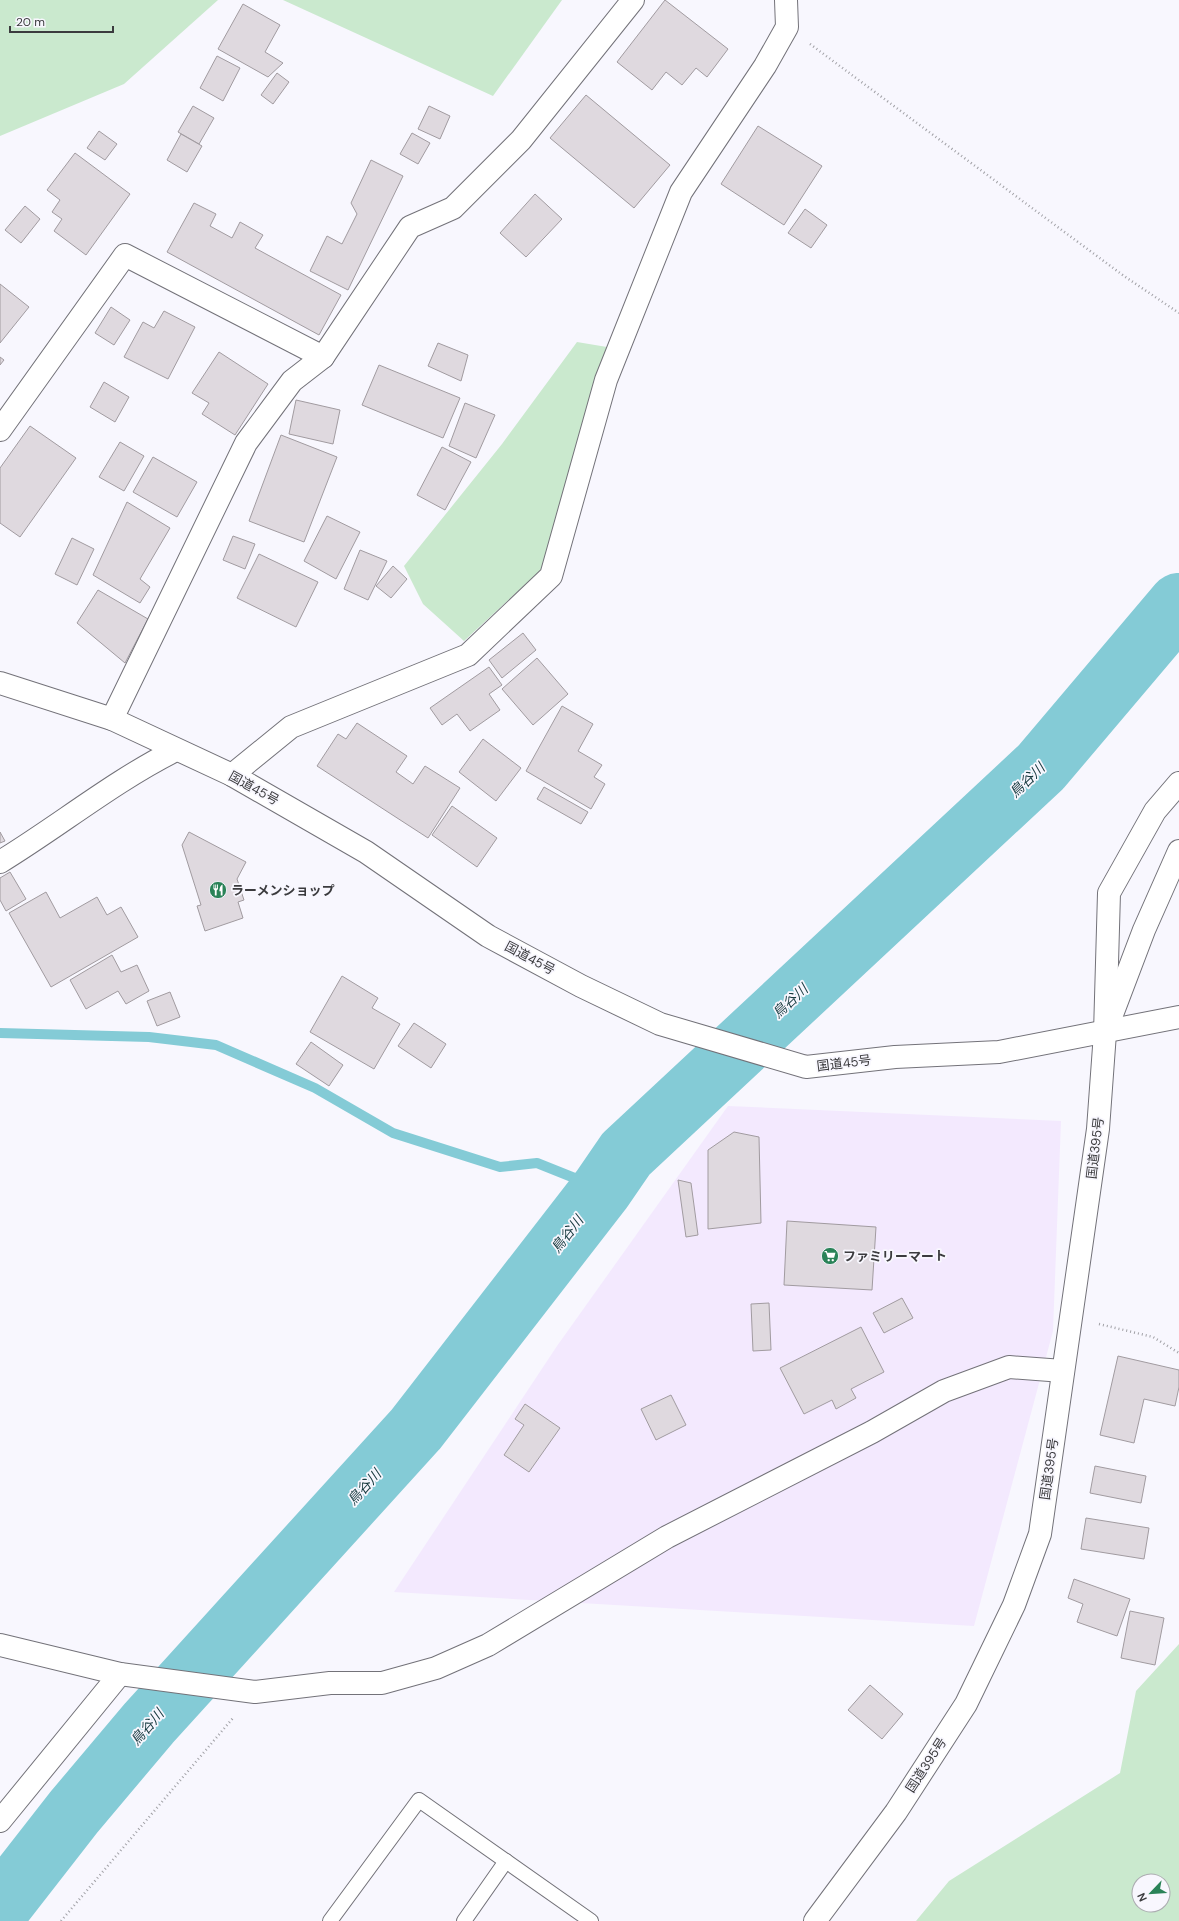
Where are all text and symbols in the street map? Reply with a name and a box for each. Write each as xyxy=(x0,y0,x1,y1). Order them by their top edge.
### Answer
scale bar xyxy=(10,8,113,34)
text: 20 m xyxy=(16,14,45,30)
water label: 鳥谷川 xyxy=(1006,758,1050,801)
street label: 国道45号 xyxy=(226,767,282,809)
restaurant icon: ラーメンショップ xyxy=(208,880,228,900)
place label: ラーメンショップ xyxy=(231,882,334,899)
street label: 国道45号 xyxy=(502,938,558,978)
water label: 鳥谷川 xyxy=(769,979,813,1022)
street label: 国道45号 xyxy=(816,1051,872,1075)
street label: 国道395号 xyxy=(1083,1116,1107,1180)
water label: 鳥谷川 xyxy=(547,1210,588,1256)
supermarket icon: ファミリーマート xyxy=(820,1246,840,1266)
place label: ファミリーマート xyxy=(843,1248,947,1265)
street label: 国道395号 xyxy=(1036,1437,1062,1501)
water label: 鳥谷川 xyxy=(343,1464,386,1509)
water label: 鳥谷川 xyxy=(126,1704,169,1749)
street label: 国道395号 xyxy=(902,1734,950,1796)
north arrow xyxy=(1131,1873,1171,1913)
text: N xyxy=(1134,1891,1150,1904)

